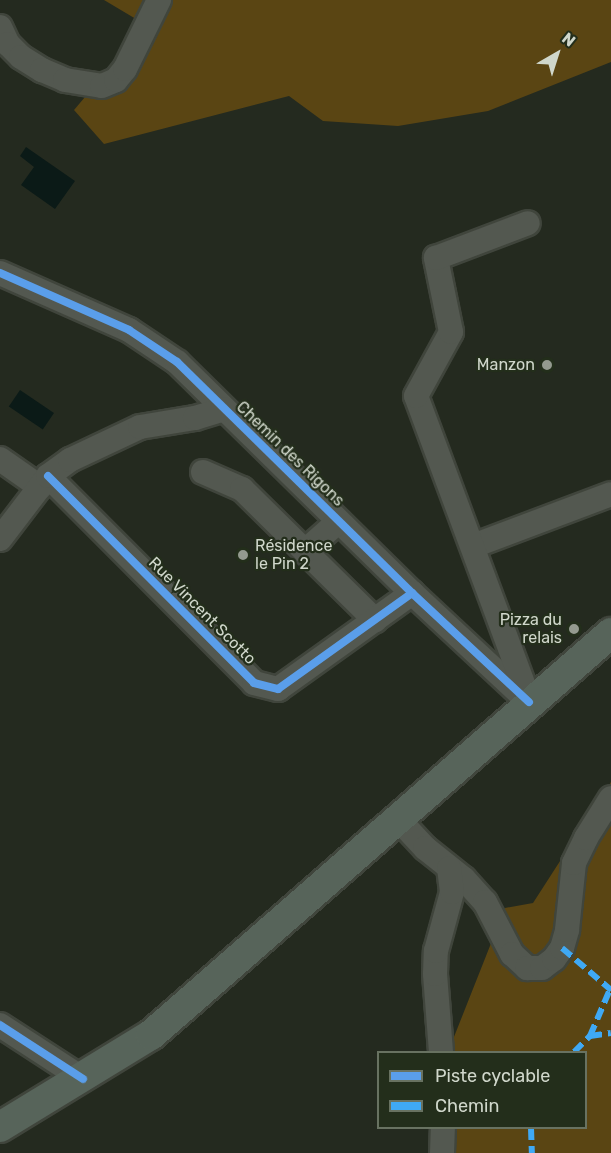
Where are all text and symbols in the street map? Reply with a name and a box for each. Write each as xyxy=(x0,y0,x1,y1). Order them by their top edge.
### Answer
north arrow xyxy=(527,24,587,84)
text: N xyxy=(558,29,579,51)
place label: Manzon xyxy=(477,355,535,375)
marker: Manzon xyxy=(540,358,554,372)
street label: Chemin des Rigons xyxy=(232,398,348,510)
place label: Résidence le Pin 2 xyxy=(255,536,332,574)
marker: Résidence le Pin 2 xyxy=(236,548,250,562)
street label: Rue Vincent Scotto xyxy=(144,553,260,669)
place label: Pizza du relais xyxy=(500,610,562,648)
marker: Pizza du relais xyxy=(567,622,581,636)
legend xyxy=(377,1051,587,1129)
text: Piste cyclable xyxy=(435,1065,550,1087)
text: Chemin xyxy=(435,1095,499,1117)

